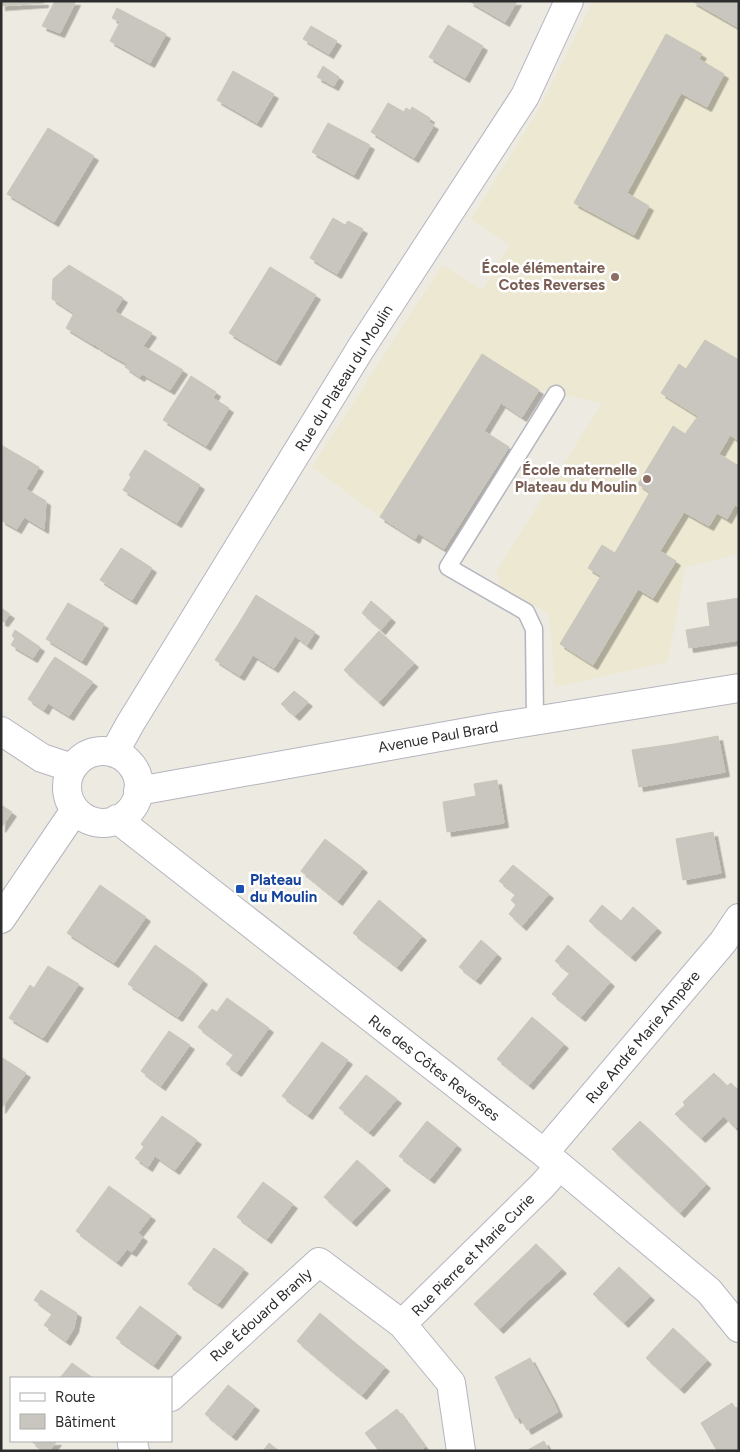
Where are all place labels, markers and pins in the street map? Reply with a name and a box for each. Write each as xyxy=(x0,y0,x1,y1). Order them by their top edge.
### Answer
place label: École élémentaire Cotes Reverses xyxy=(482,259,606,294)
marker: École élémentaire Cotes Reverses xyxy=(609,271,621,283)
place label: École maternelle Plateau du Moulin xyxy=(515,461,638,496)
marker: École maternelle Plateau du Moulin xyxy=(641,473,653,485)
place label: Plateau du Moulin xyxy=(250,871,317,906)
marker: Plateau du Moulin xyxy=(234,883,246,895)

